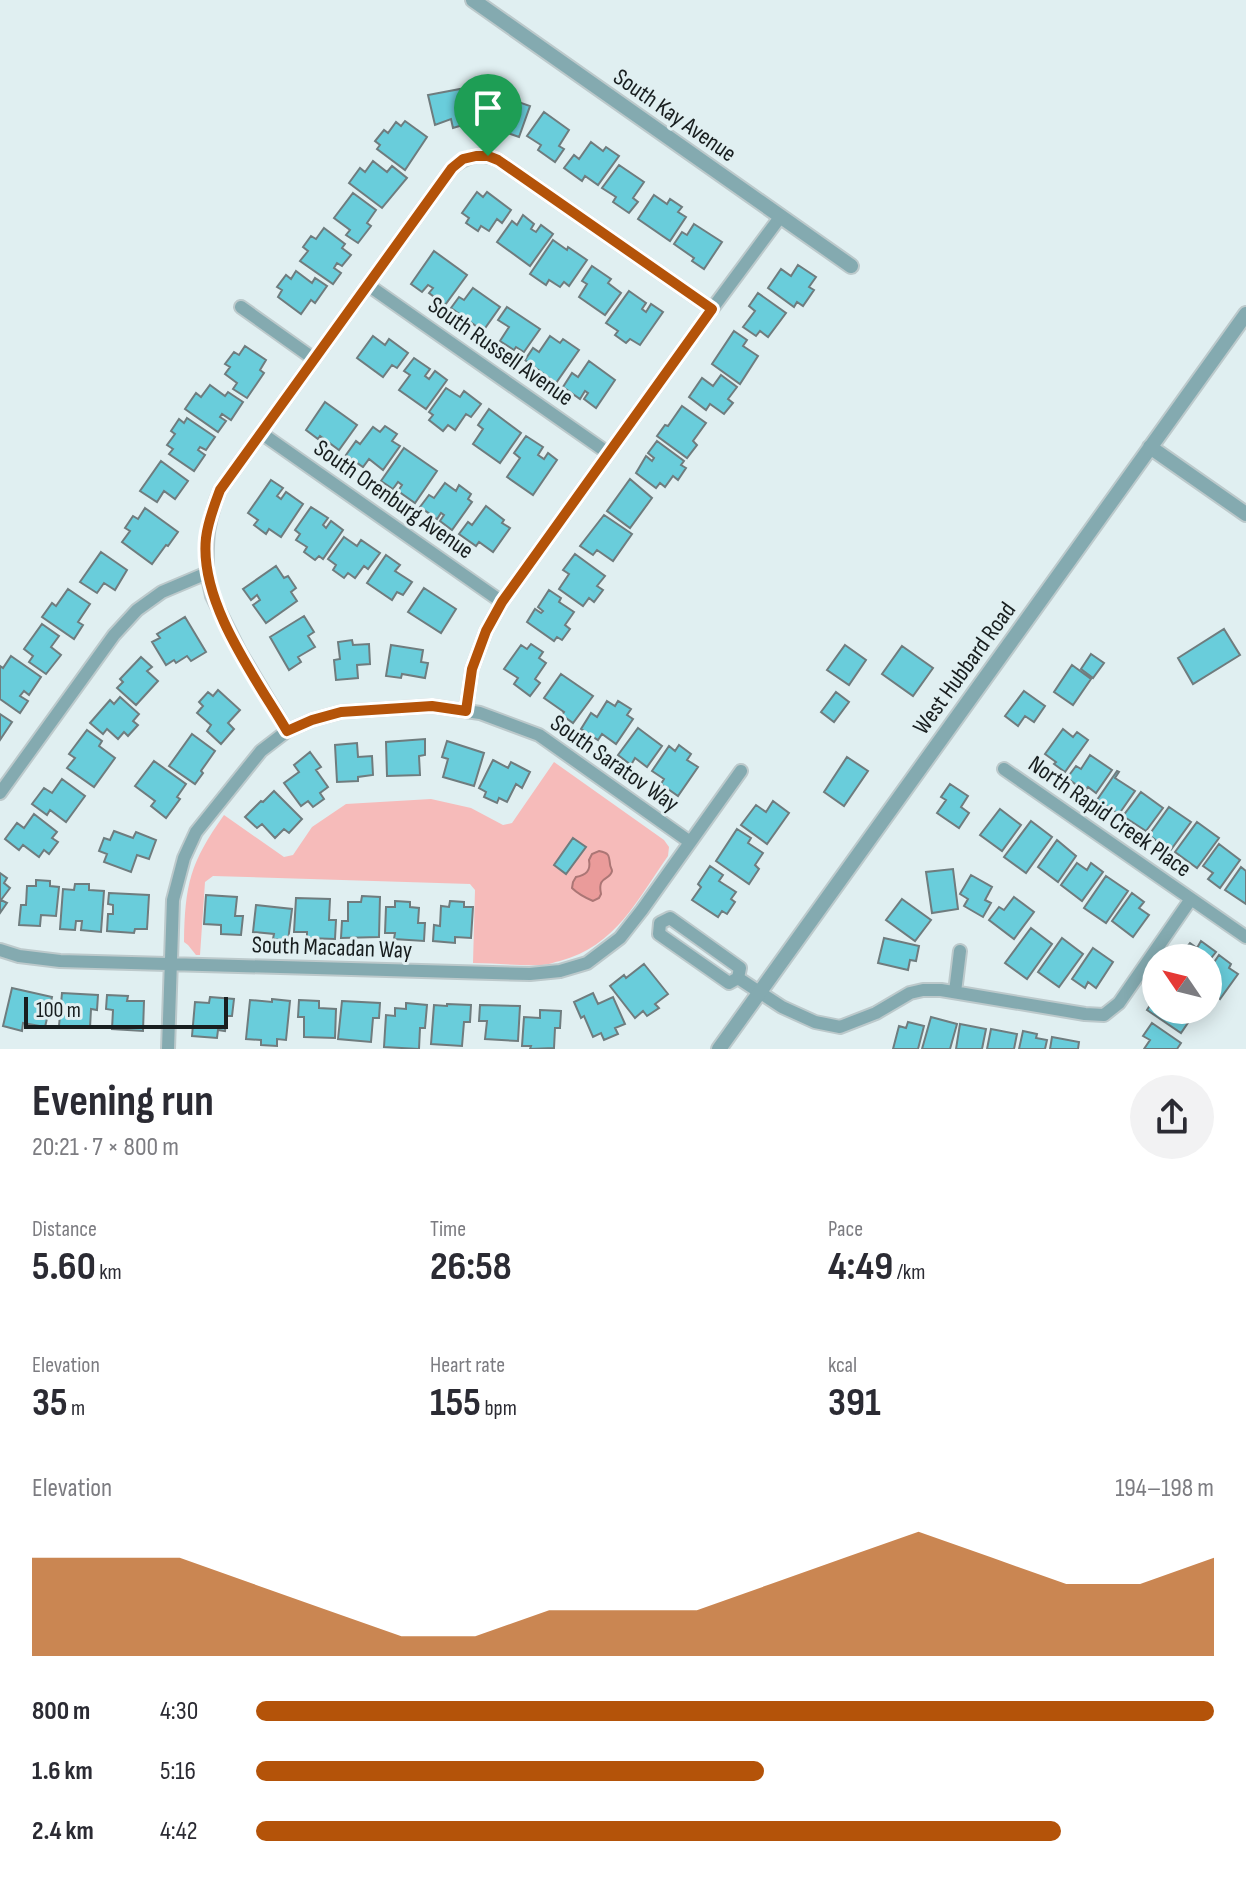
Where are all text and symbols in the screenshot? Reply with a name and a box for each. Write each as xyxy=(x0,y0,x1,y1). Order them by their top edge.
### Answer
street label: South Kay Avenue xyxy=(608,62,742,168)
pin xyxy=(454,74,522,156)
icon: arrive xyxy=(466,86,510,130)
street label: South Russell Avenue xyxy=(422,291,579,412)
street label: South Orenburg Avenue xyxy=(308,434,479,565)
street label: West Hubbard Road xyxy=(907,597,1022,740)
street label: South Saratov Way xyxy=(545,708,685,818)
street label: North Rapid Creek Place xyxy=(1023,749,1197,883)
street label: South Macadan Way xyxy=(251,930,413,965)
north arrow xyxy=(1142,944,1222,1024)
map controls xyxy=(1142,944,1222,1024)
scale bar xyxy=(24,993,228,1029)
text: 100 m xyxy=(36,997,81,1024)
text: Evening run xyxy=(32,1075,214,1128)
button: share xyxy=(1130,1075,1214,1159)
text: 20:21 · 7 × 800 m xyxy=(32,1132,179,1163)
text: Distance xyxy=(32,1216,97,1243)
text: Time xyxy=(430,1216,466,1243)
text: Pace xyxy=(828,1216,863,1243)
text: 5.60 xyxy=(32,1243,96,1291)
text: 26:58 xyxy=(430,1243,512,1291)
text: 4:49 xyxy=(828,1243,893,1291)
text: km xyxy=(96,1259,122,1286)
text: /km xyxy=(893,1259,925,1286)
text: Elevation xyxy=(32,1352,100,1379)
text: Heart rate xyxy=(430,1352,505,1379)
text: kcal xyxy=(828,1352,857,1379)
text: 35 xyxy=(32,1379,67,1427)
text: 155 xyxy=(430,1379,481,1427)
text: 391 xyxy=(828,1379,881,1427)
text: m xyxy=(67,1395,85,1422)
text: bpm xyxy=(481,1395,517,1422)
text: Elevation xyxy=(32,1473,112,1504)
text: 194–198 m xyxy=(1115,1473,1214,1504)
text: 800 m xyxy=(32,1696,90,1727)
text: 4:30 xyxy=(160,1696,198,1727)
text: 1.6 km xyxy=(32,1756,93,1787)
text: 5:16 xyxy=(160,1756,196,1787)
text: 2.4 km xyxy=(32,1816,94,1847)
text: 4:42 xyxy=(160,1816,198,1847)

